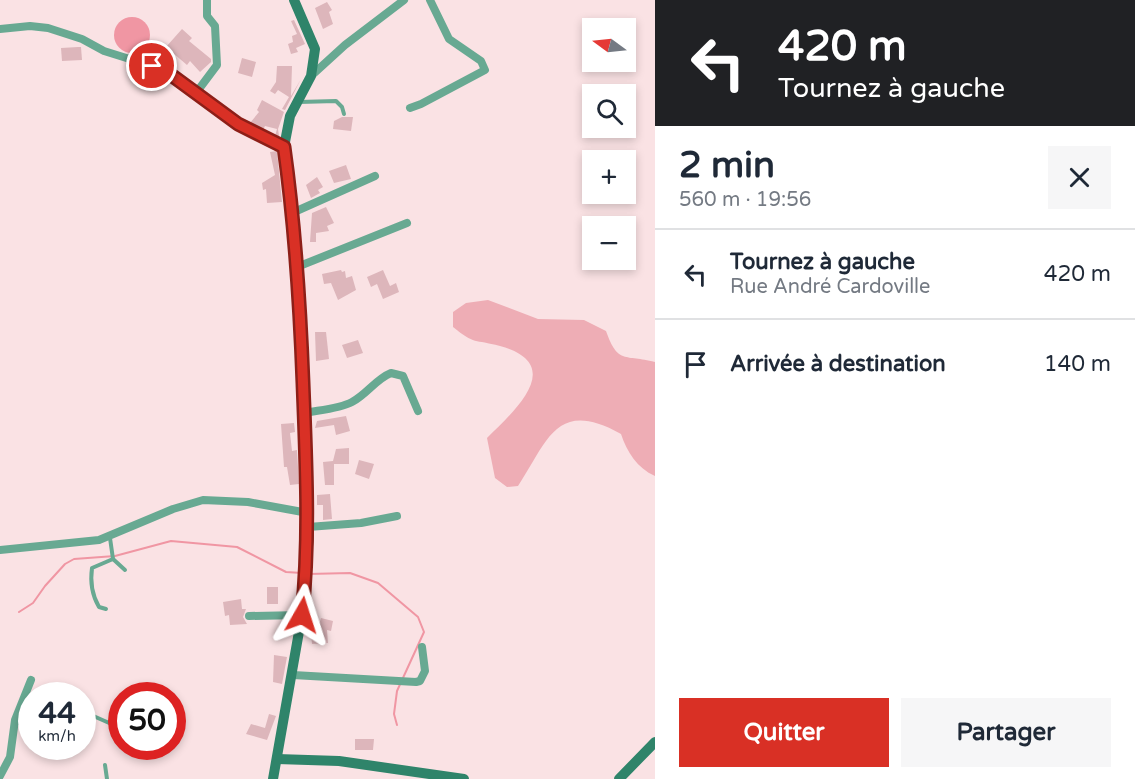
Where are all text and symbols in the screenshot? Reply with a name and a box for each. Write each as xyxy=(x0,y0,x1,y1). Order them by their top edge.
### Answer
north arrow xyxy=(582,18,636,72)
map controls xyxy=(582,18,636,270)
text: 420 m xyxy=(778,21,907,72)
icon: left xyxy=(679,24,757,102)
pin xyxy=(126,40,177,91)
icon: arrive xyxy=(135,49,168,82)
text: Tournez à gauche xyxy=(778,72,1005,105)
button: search xyxy=(582,84,636,138)
text: 2 min xyxy=(679,144,775,187)
button: close xyxy=(1048,146,1111,209)
button: + xyxy=(582,150,636,204)
text: 560 m · 19:56 xyxy=(679,188,811,212)
button: − xyxy=(582,216,636,270)
text: Tournez à gauche xyxy=(730,249,915,275)
icon: left xyxy=(679,258,712,291)
text: 420 m xyxy=(1044,261,1111,287)
text: Rue André Cardoville xyxy=(730,275,930,299)
icon: arrive xyxy=(679,348,712,381)
text: Arrivée à destination xyxy=(730,351,946,377)
text: 140 m xyxy=(1044,351,1111,377)
position arrow xyxy=(270,583,334,647)
speed limit sign: 50 xyxy=(108,682,186,760)
text: 44 xyxy=(38,695,76,732)
button: Quitter xyxy=(679,698,889,767)
button: Partager xyxy=(901,698,1111,767)
text: km/h xyxy=(38,727,76,745)

